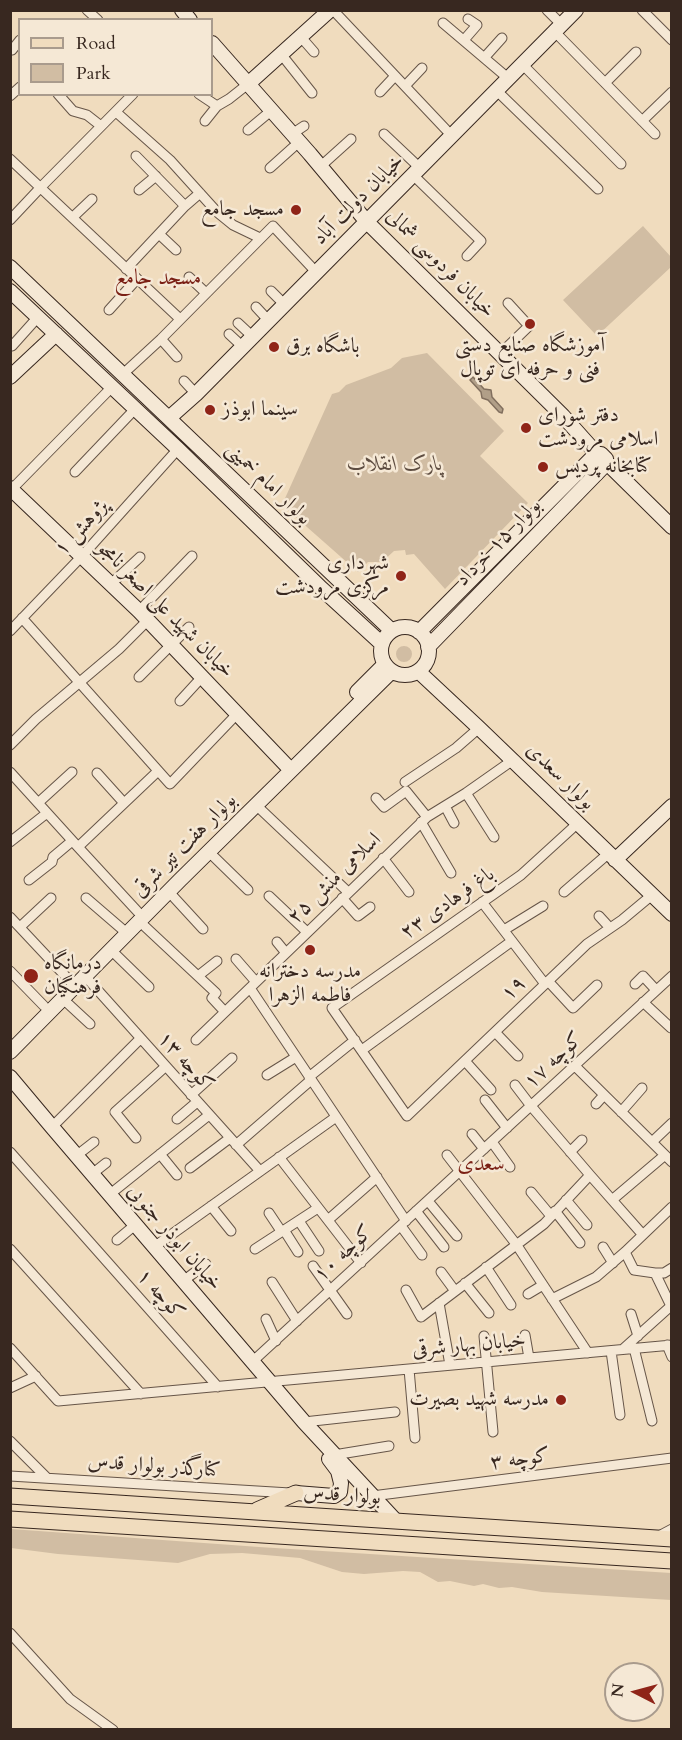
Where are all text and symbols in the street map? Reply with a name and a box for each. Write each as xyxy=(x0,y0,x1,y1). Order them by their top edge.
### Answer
legend xyxy=(18,18,213,96)
text: Road xyxy=(76,31,116,56)
text: Park xyxy=(76,61,111,86)
street label: خیابان دولت آباد xyxy=(308,149,410,251)
place label: مسجد جامع xyxy=(201,197,284,223)
marker: مسجد جامع xyxy=(289,203,303,217)
street label: خیابان فردوسی شمالی xyxy=(380,204,500,324)
district label: مسجد جامع xyxy=(115,266,201,292)
marker: آموزشگاه صنایع دستی فنی و حرفه ای توپال xyxy=(523,317,537,331)
place label: آموزشگاه صنایع دستی فنی و حرفه ای توپال xyxy=(455,333,605,383)
place label: باشگاه برق xyxy=(286,334,360,360)
marker: باشگاه برق xyxy=(267,340,281,354)
place label: سینما ابوذز xyxy=(222,397,298,423)
marker: سینما ابوذز xyxy=(203,403,217,417)
place label: دفتر شورای اسلامی مرودشت xyxy=(538,403,658,453)
marker: دفتر شورای اسلامی مرودشت xyxy=(519,421,533,435)
street label: بولوار امام خمینی xyxy=(220,437,316,531)
park label: پارک انقلاب xyxy=(347,452,443,478)
place label: کتابخانه پردیس xyxy=(555,454,652,480)
marker: کتابخانه پردیس xyxy=(536,460,550,474)
street label: پژوهش ۱ xyxy=(49,494,115,562)
street label: بولوار ۱۵ خرداد xyxy=(451,494,547,592)
street label: خیابان شهید علی اصغر نامجو xyxy=(91,536,239,684)
place label: شهرداری مرکزی مرودشت xyxy=(275,551,389,601)
marker: شهرداری مرکزی مرودشت xyxy=(394,569,408,583)
street label: بولوار سعدی xyxy=(520,738,600,816)
street label: بولوار هفت تیر شرقی xyxy=(128,789,242,903)
street label: اسلامی منش ۲۵ xyxy=(283,828,387,930)
street label: باغ فرهادی ۲۳ xyxy=(396,862,500,946)
marker: مدرسه دخترانه فاطمه الزهرا xyxy=(303,943,317,957)
place label: درمانگاه فرهنگیان xyxy=(44,951,102,1001)
place label: مدرسه دخترانه فاطمه الزهرا xyxy=(259,959,361,1009)
marker: درمانگاه فرهنگیان xyxy=(22,967,40,985)
street label: ۱۹ xyxy=(496,971,532,1007)
street label: کوچه ۱۳ xyxy=(152,1027,218,1097)
street label: کوچه ۱۷ xyxy=(519,1027,589,1095)
district label: سعدی xyxy=(457,1152,505,1178)
street label: خیابان ابوذر جنوبی xyxy=(121,1180,227,1296)
street label: کوچه ۱۰ xyxy=(309,1220,379,1288)
street label: کوچه ۱ xyxy=(131,1264,189,1326)
street label: خیابان بهار شرقی xyxy=(411,1328,527,1364)
place label: مدرسه شهید بصیرت xyxy=(409,1387,549,1413)
marker: مدرسه شهید بصیرت xyxy=(554,1393,568,1407)
street label: کوچه ۳ xyxy=(489,1444,551,1476)
street label: کنارگذر بولوار قدس xyxy=(87,1450,221,1484)
street label: بولوار قدس xyxy=(302,1481,382,1511)
north arrow xyxy=(604,1662,664,1722)
text: N xyxy=(606,1682,630,1698)

